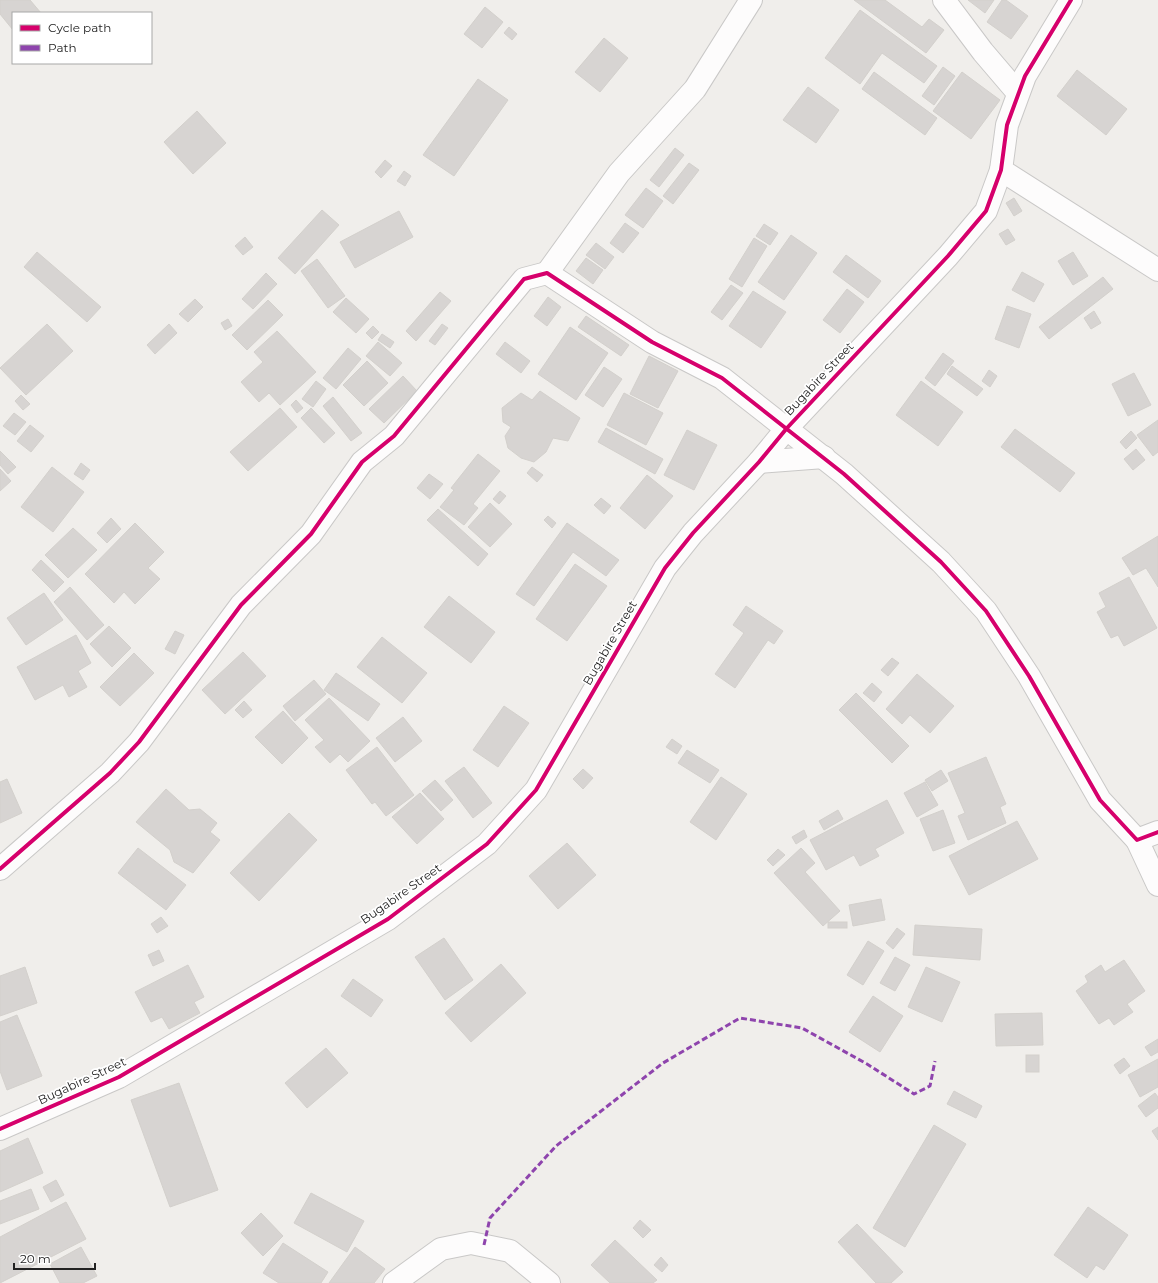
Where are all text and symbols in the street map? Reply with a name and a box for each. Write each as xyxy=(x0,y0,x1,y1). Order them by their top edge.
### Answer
legend xyxy=(12,12,152,64)
text: Cycle path xyxy=(48,20,111,35)
text: Path xyxy=(48,40,77,55)
street label: Bugabire Street xyxy=(781,339,857,419)
street label: Bugabire Street xyxy=(579,598,640,688)
street label: Bugabire Street xyxy=(357,860,444,927)
street label: Bugabire Street xyxy=(36,1054,128,1107)
scale bar xyxy=(14,1245,95,1271)
text: 20 m xyxy=(20,1251,51,1266)

